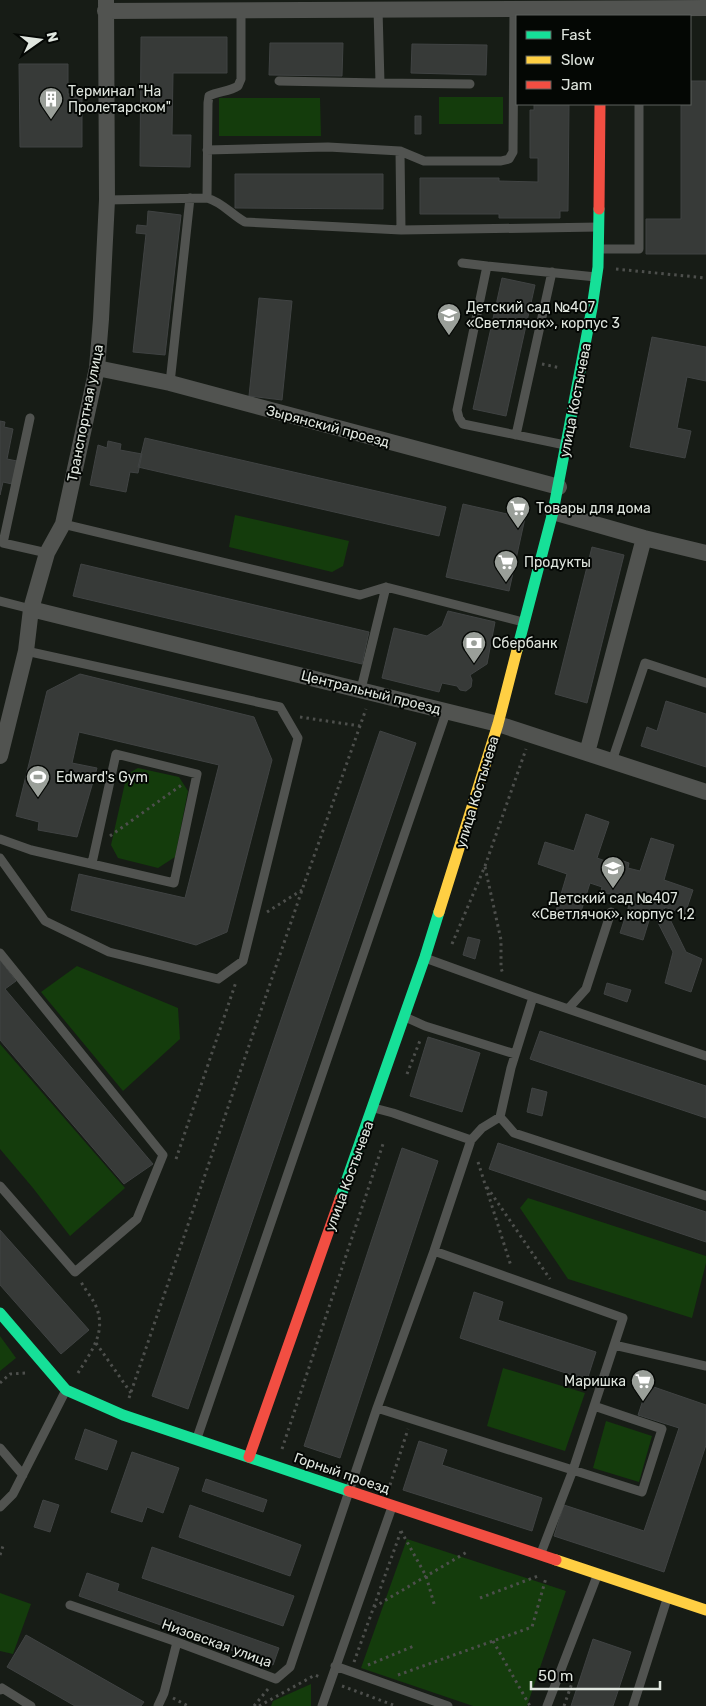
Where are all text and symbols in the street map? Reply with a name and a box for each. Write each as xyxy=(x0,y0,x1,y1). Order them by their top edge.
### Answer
north arrow xyxy=(15,15,65,65)
legend xyxy=(516,15,691,105)
text: Fast xyxy=(561,26,591,44)
text: N xyxy=(43,30,62,44)
text: Slow xyxy=(561,51,594,69)
text: Jam xyxy=(561,76,592,94)
place label: Терминал "На Пролетарском" xyxy=(68,83,171,116)
building icon: Терминал "На Пролетарском" xyxy=(38,86,64,120)
place label: Детский сад №407 «Светлячок», корпус 3 xyxy=(466,299,620,332)
school or university icon: Детский сад №407 «Светлячок», корпус 3 xyxy=(436,302,462,336)
street label: улица Костычева xyxy=(556,341,595,459)
street label: Транспортная улица xyxy=(64,343,107,483)
street label: Зырянский проезд xyxy=(264,402,391,451)
supermarket icon: Товары для дома xyxy=(505,495,531,529)
place label: Товары для дома xyxy=(536,500,651,517)
supermarket icon: Продукты xyxy=(493,549,519,583)
place label: Продукты xyxy=(524,554,591,571)
bank icon: Сбербанк xyxy=(461,630,487,664)
place label: Сбербанк xyxy=(492,635,558,652)
street label: Центральный проезд xyxy=(299,667,443,718)
street label: улица Костычева xyxy=(452,734,503,850)
sports icon: Edward's Gym xyxy=(25,764,51,798)
place label: Edward's Gym xyxy=(56,769,148,786)
school or university icon: Детский сад №407 «Светлячок», корпус 1,2 xyxy=(600,855,626,889)
place label: Детский сад №407 «Светлячок», корпус 1,2 xyxy=(531,890,695,923)
street label: улица Костычева xyxy=(322,1119,377,1234)
supermarket icon: Маришка xyxy=(630,1368,656,1402)
place label: Маришка xyxy=(564,1373,626,1390)
street label: Горный проезд xyxy=(292,1449,392,1498)
street label: Низовская улица xyxy=(159,1616,274,1671)
scale bar xyxy=(531,1658,660,1690)
text: 50 m xyxy=(538,1667,573,1685)

